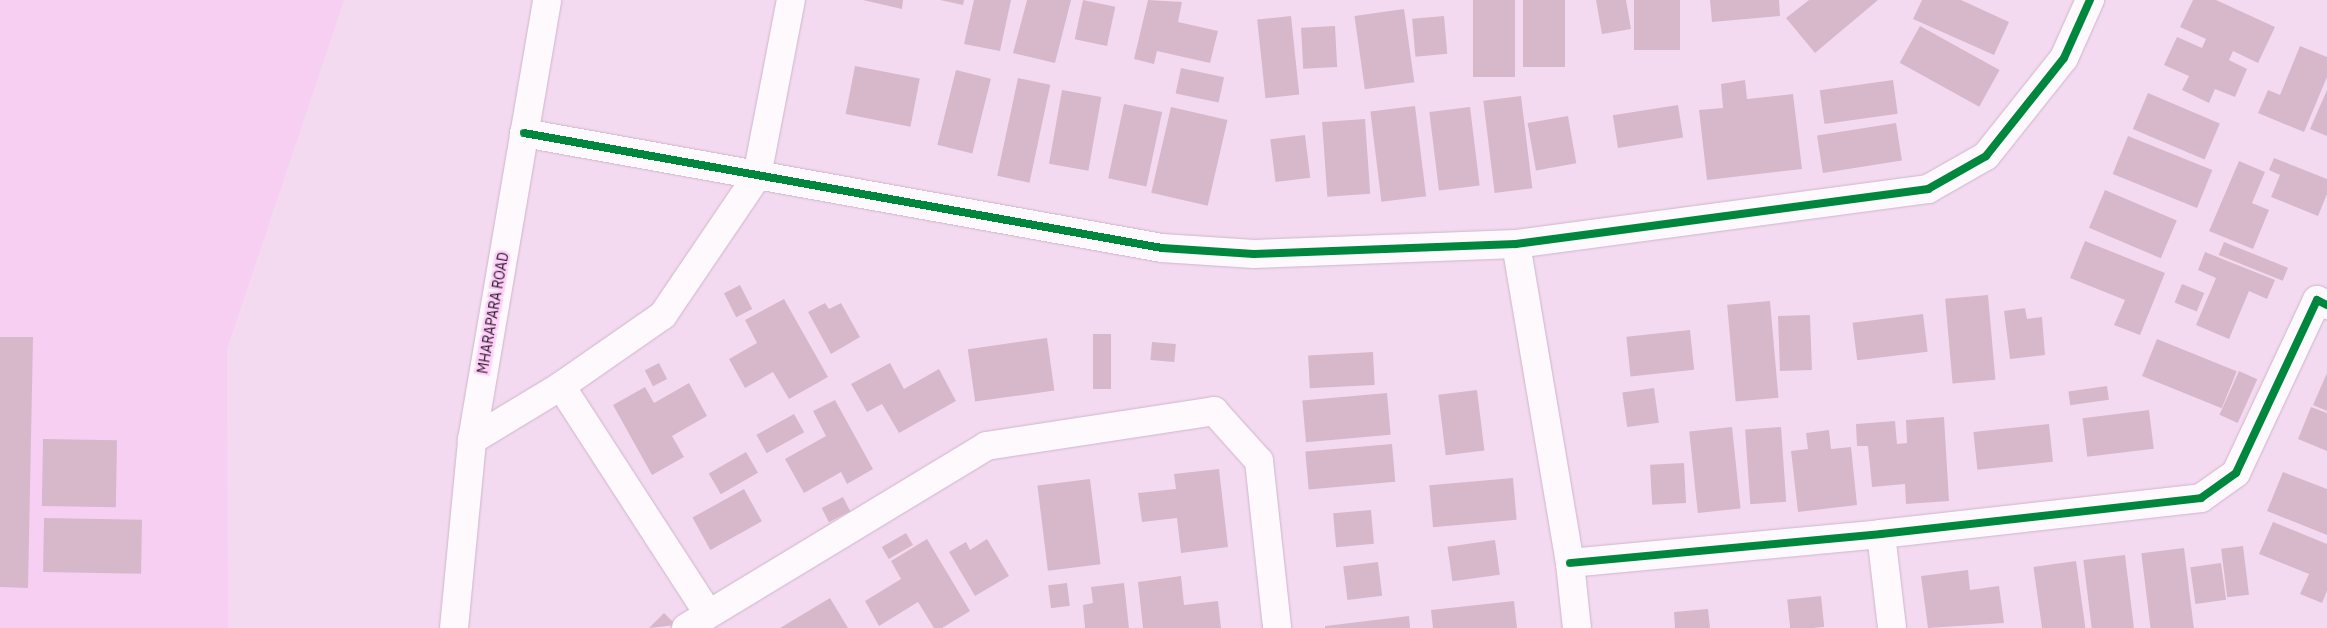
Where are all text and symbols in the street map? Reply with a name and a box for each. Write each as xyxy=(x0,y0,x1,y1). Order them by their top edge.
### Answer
street label: MHARAPARA ROAD xyxy=(474,251,512,375)

